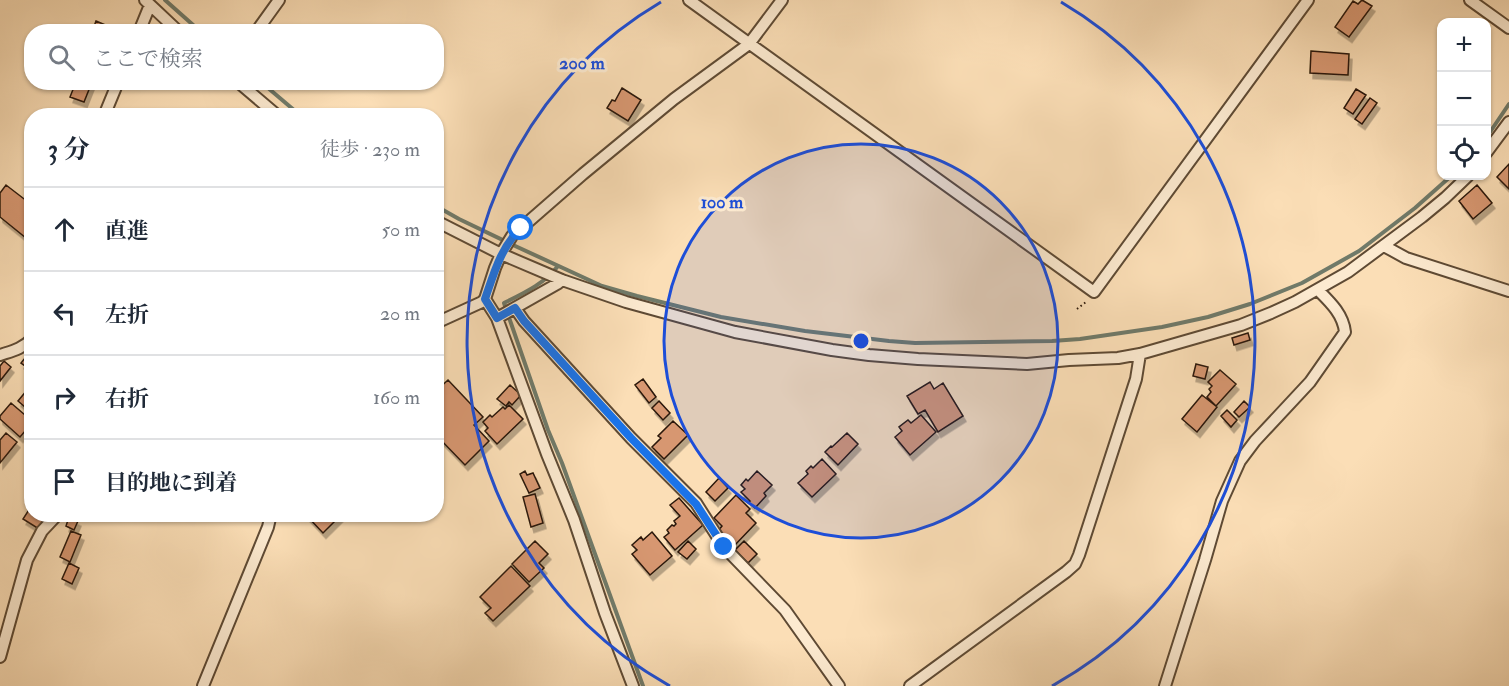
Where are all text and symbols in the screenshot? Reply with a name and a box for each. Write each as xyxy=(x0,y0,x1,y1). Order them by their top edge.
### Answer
map controls xyxy=(1437,18,1491,180)
button: + xyxy=(1437,18,1491,72)
search box xyxy=(24,24,444,90)
icon: search xyxy=(45,41,78,74)
text: ここで検索 xyxy=(93,45,203,73)
text: 200 m xyxy=(559,52,606,75)
button: − xyxy=(1437,72,1491,126)
button: locate xyxy=(1437,126,1491,180)
text: 3 分 xyxy=(48,134,89,166)
text: 徒歩 · 230 m xyxy=(320,137,420,162)
text: 100 m xyxy=(701,191,744,214)
icon: ahead xyxy=(48,213,81,246)
route start xyxy=(507,214,533,240)
text: 直進 xyxy=(105,217,149,245)
text: 50 m xyxy=(381,217,420,242)
icon: left xyxy=(48,297,81,330)
text: 左折 xyxy=(105,301,149,329)
text: 20 m xyxy=(380,301,420,326)
centre of rings xyxy=(851,331,871,351)
icon: right xyxy=(48,381,81,414)
text: 右折 xyxy=(105,385,149,413)
text: 160 m xyxy=(373,385,420,410)
icon: arrive xyxy=(48,465,81,498)
text: 目的地に到着 xyxy=(105,469,237,497)
route end xyxy=(710,533,736,559)

